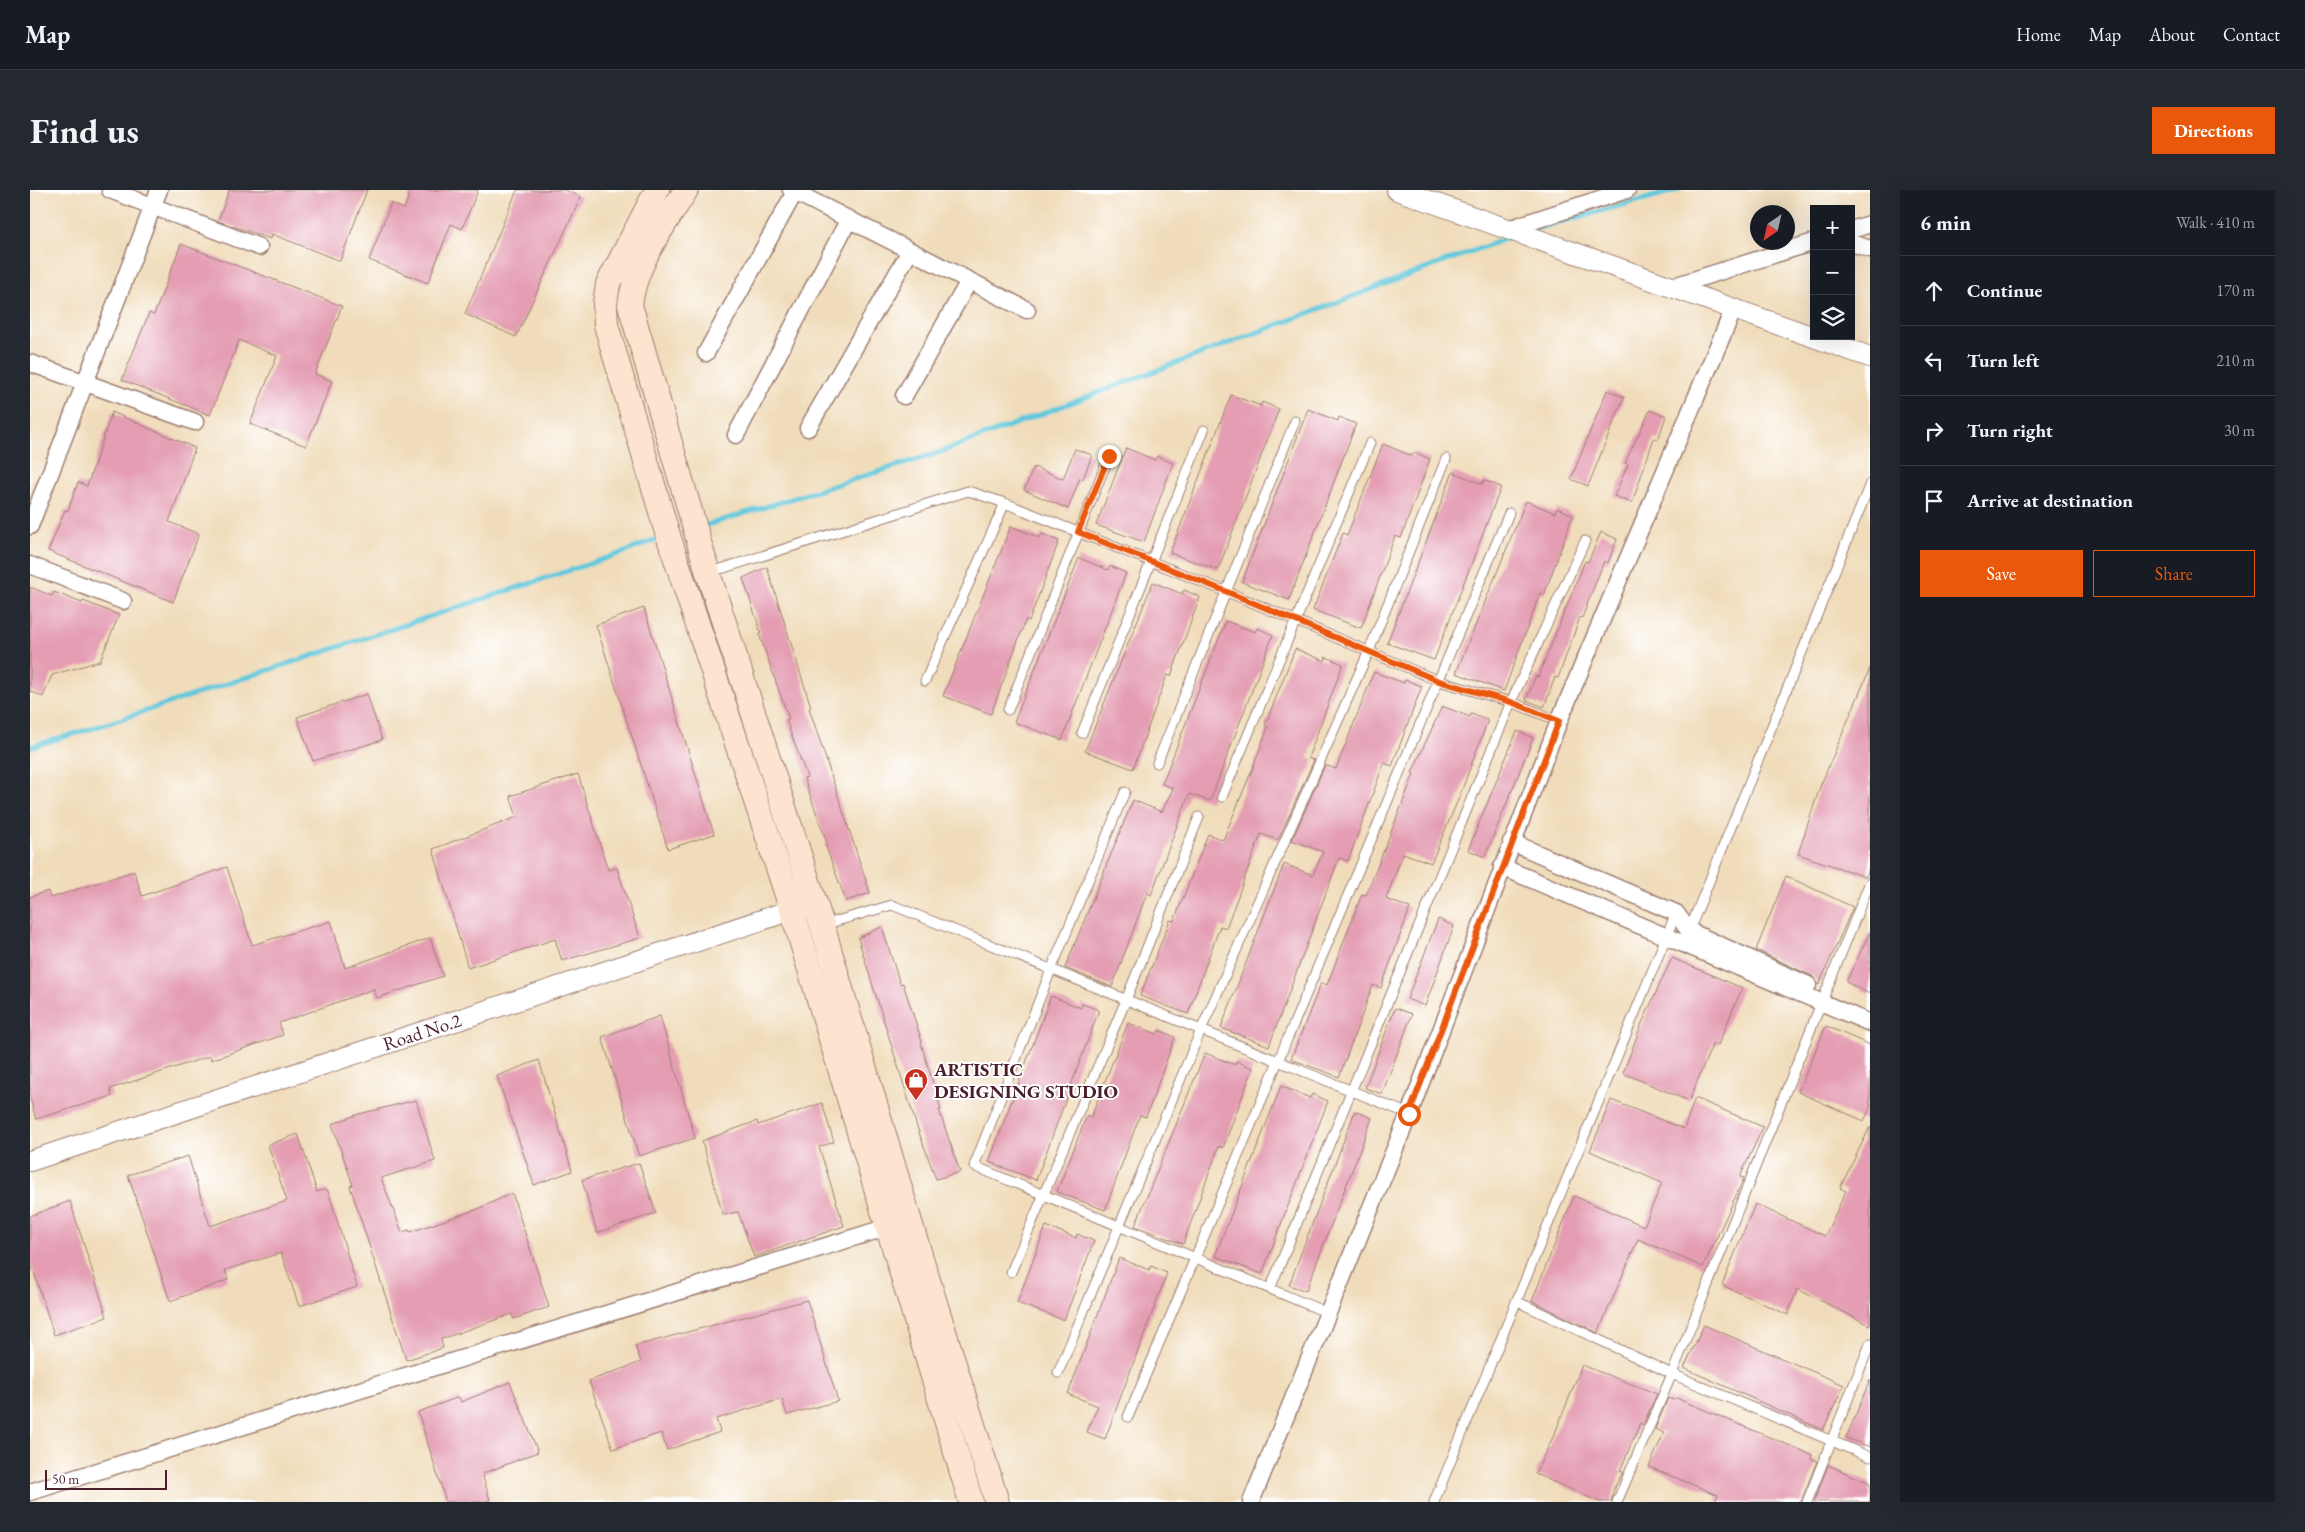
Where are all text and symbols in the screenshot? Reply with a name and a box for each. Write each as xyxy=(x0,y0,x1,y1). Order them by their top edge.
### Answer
text: Map xyxy=(25,19,70,50)
text: Home xyxy=(2016,23,2061,46)
text: Map xyxy=(2089,23,2121,46)
text: About xyxy=(2149,23,2195,46)
text: Contact xyxy=(2223,23,2280,46)
button: Directions xyxy=(2152,107,2275,154)
text: Find us xyxy=(30,108,139,153)
north arrow xyxy=(1750,205,1795,250)
map controls xyxy=(1810,205,1855,340)
button: + xyxy=(1810,205,1855,250)
text: 6 min xyxy=(1920,209,1971,236)
text: Walk · 410 m xyxy=(2176,212,2255,233)
button: − xyxy=(1810,250,1855,295)
icon: ahead xyxy=(1920,277,1948,305)
text: Continue xyxy=(1967,278,2042,303)
text: 170 m xyxy=(2216,280,2255,301)
button: layers xyxy=(1810,295,1855,340)
icon: left xyxy=(1920,347,1948,375)
text: Turn left xyxy=(1967,348,2039,373)
text: 210 m xyxy=(2216,350,2255,371)
icon: right xyxy=(1920,417,1948,445)
text: Turn right xyxy=(1967,418,2053,443)
text: 30 m xyxy=(2224,420,2255,441)
route end xyxy=(1098,445,1121,468)
icon: arrive xyxy=(1920,487,1948,515)
text: Arrive at destination xyxy=(1967,488,2133,513)
button: Save xyxy=(1920,550,2083,597)
button: Share xyxy=(2093,550,2255,597)
street label: Road No.2 xyxy=(380,1008,464,1056)
place label: ARTISTIC DESIGNING STUDIO xyxy=(933,1057,1118,1104)
shop icon: ARTISTIC DESIGNING STUDIO xyxy=(903,1067,929,1101)
route start xyxy=(1398,1103,1421,1126)
scale bar xyxy=(45,1467,168,1490)
text: 50 m xyxy=(52,1470,79,1488)

